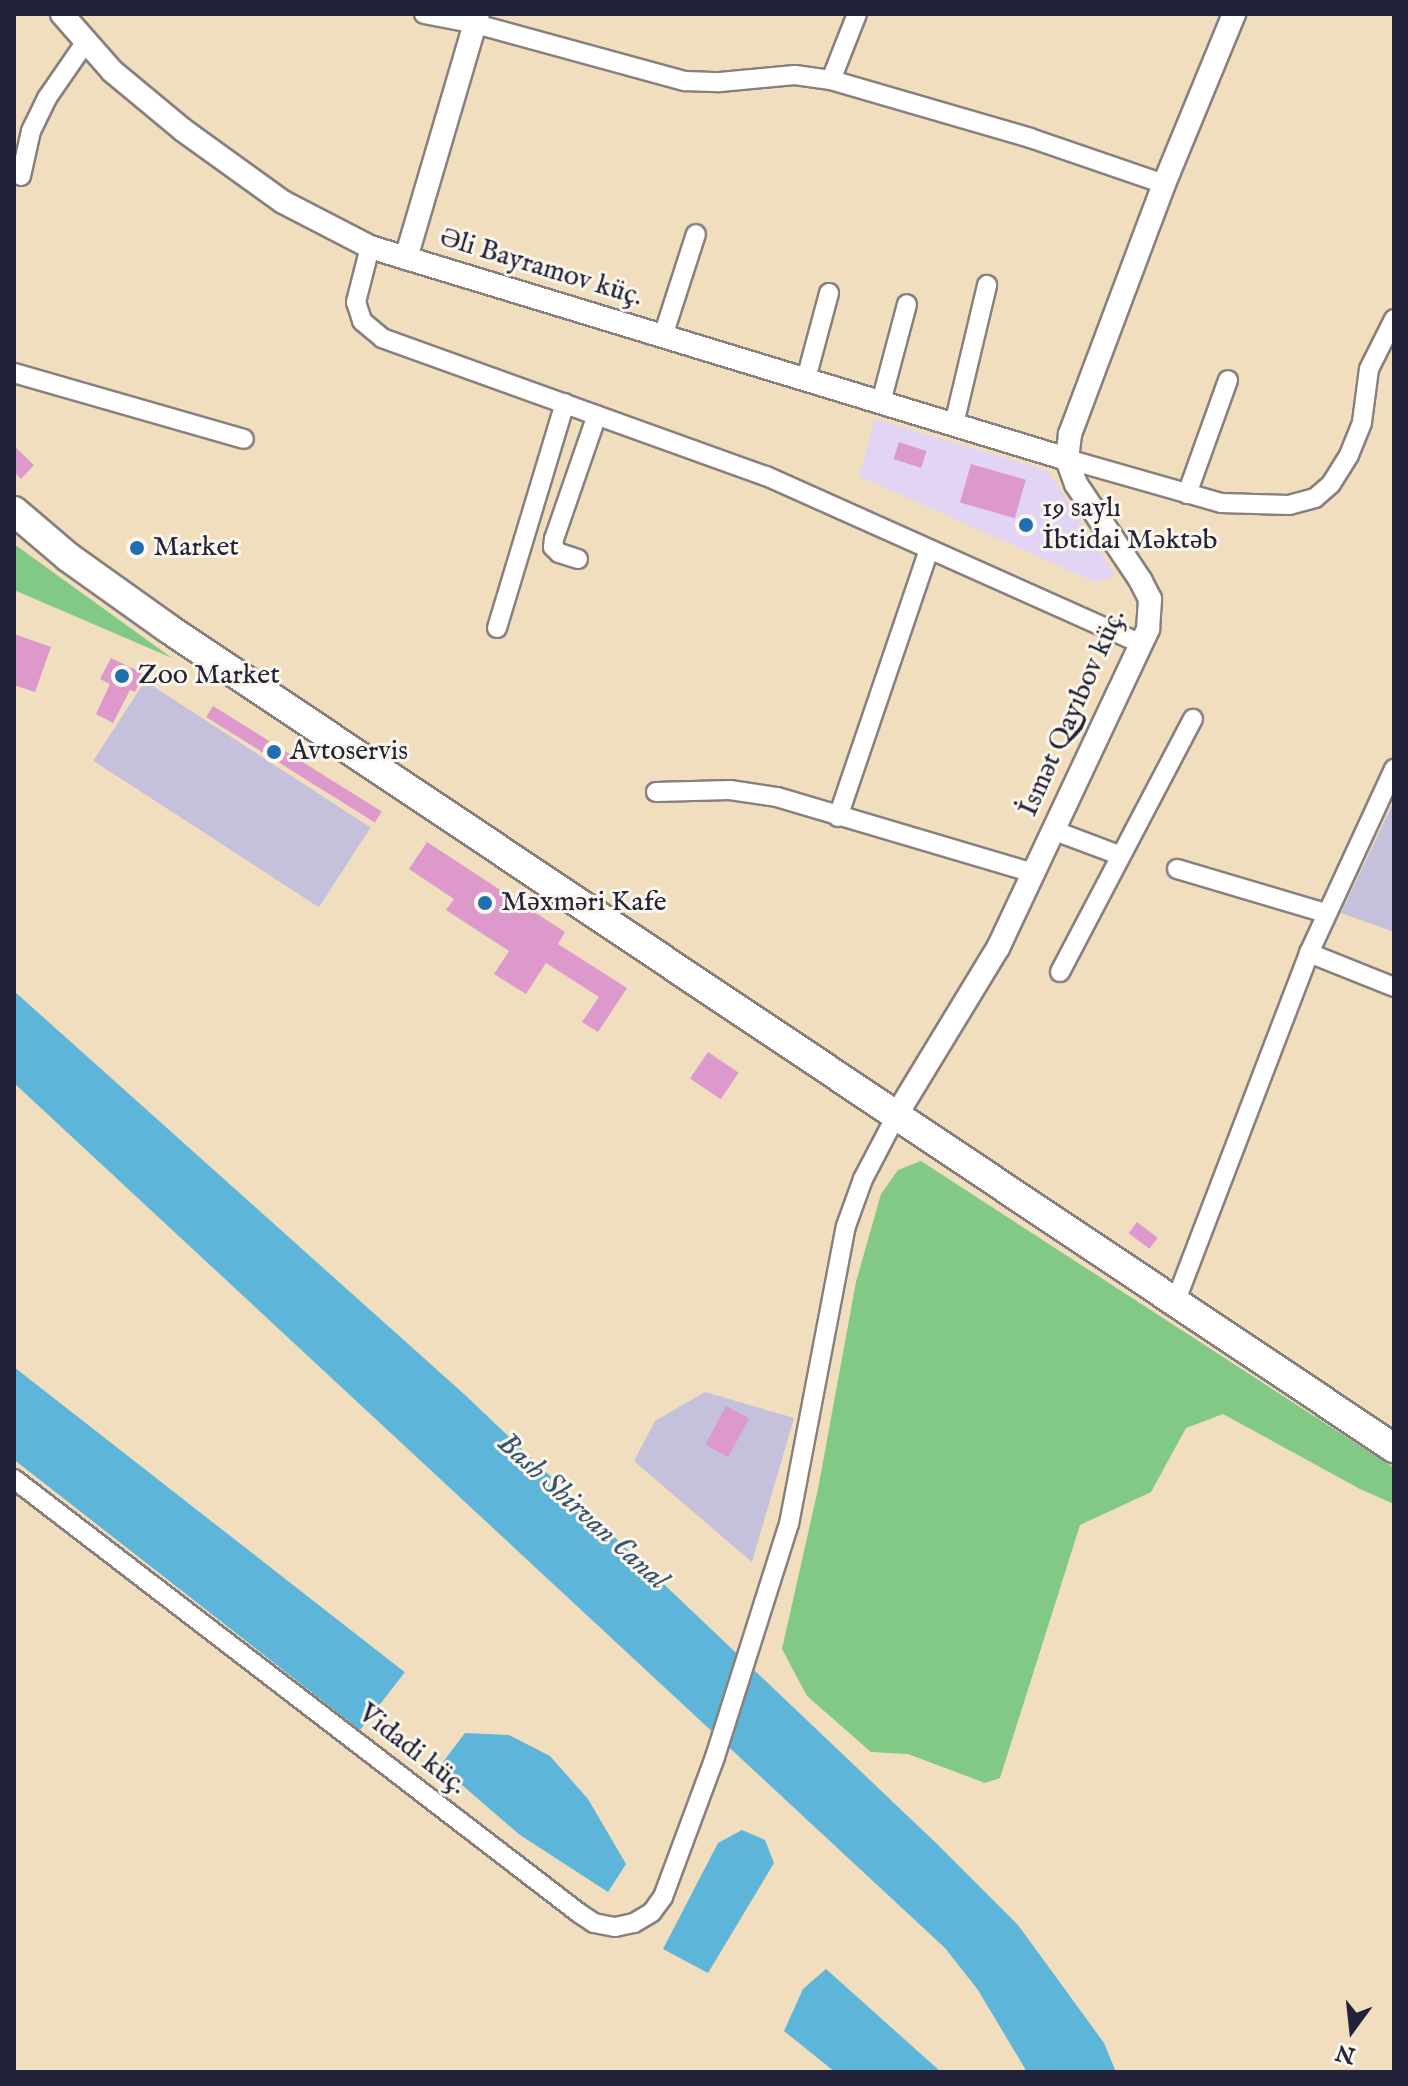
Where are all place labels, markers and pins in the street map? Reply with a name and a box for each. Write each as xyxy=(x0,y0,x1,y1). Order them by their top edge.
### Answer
place label: 19 saylı İbtidai Məktəb xyxy=(1042,492,1217,558)
marker: 19 saylı İbtidai Məktəb xyxy=(1017,516,1035,534)
place label: Market xyxy=(153,531,239,565)
marker: Market xyxy=(128,539,146,557)
place label: Zoo Market xyxy=(138,659,280,693)
marker: Zoo Market xyxy=(113,667,131,685)
place label: Avtoservis xyxy=(290,735,408,769)
marker: Avtoservis xyxy=(265,743,283,761)
place label: Məxməri Kafe xyxy=(501,886,667,920)
marker: Məxməri Kafe xyxy=(476,894,494,912)

